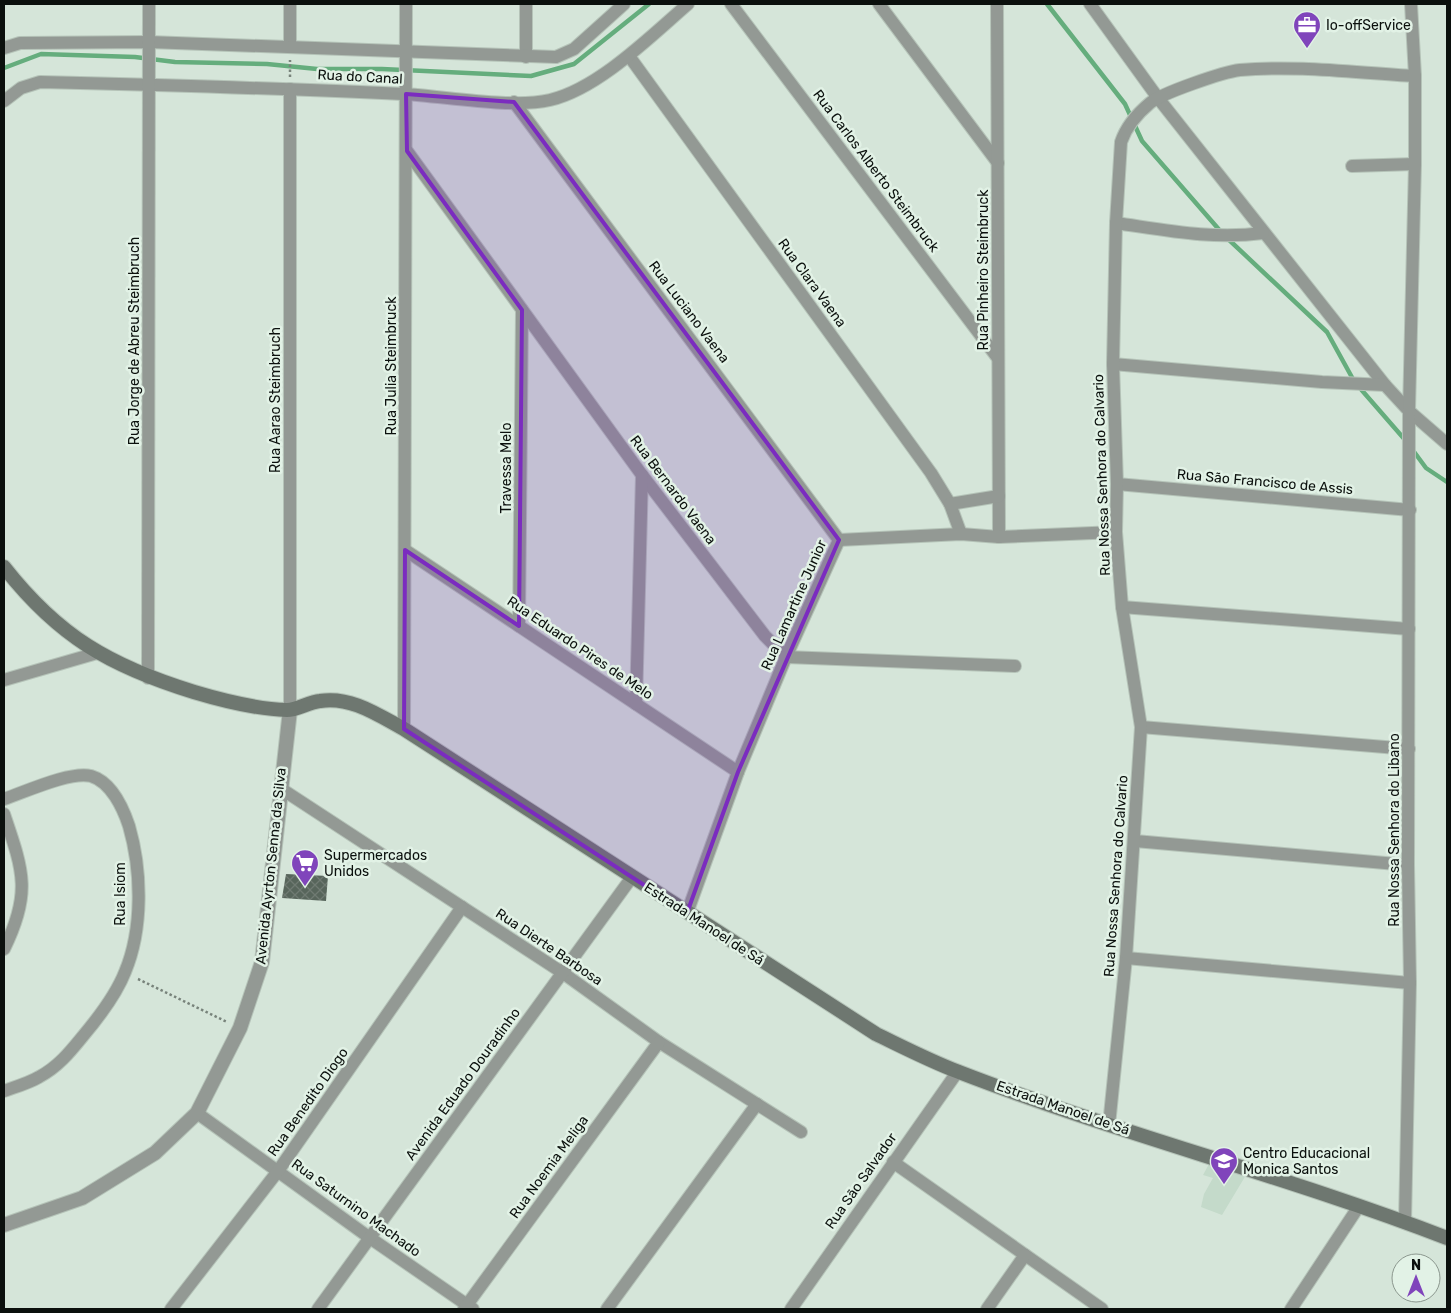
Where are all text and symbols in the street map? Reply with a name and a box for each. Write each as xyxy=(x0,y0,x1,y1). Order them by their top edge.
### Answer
office icon: Io-offService xyxy=(1292,10,1322,49)
place label: Io-offService xyxy=(1326,17,1411,34)
street label: Rua do Canal xyxy=(317,66,403,88)
street label: Rua Carlos Alberto Steimbruck xyxy=(809,86,943,256)
street label: Rua Pinheiro Steimbruck xyxy=(975,189,992,350)
street label: Rua Clara Vaena xyxy=(774,235,850,331)
street label: Rua Jorge de Abreu Steimbruch xyxy=(126,237,143,445)
street label: Rua Luciano Vaena xyxy=(645,258,733,366)
street label: Rua Julia Steimbruck xyxy=(383,296,400,435)
street label: Rua Aarao Steimbruch xyxy=(267,327,284,473)
street label: Rua Nossa Senhora do Calvario xyxy=(1090,374,1114,576)
street label: Travessa Melo xyxy=(498,423,515,513)
street label: Rua Bernardo Vaena xyxy=(626,432,720,548)
street label: Rua São Francisco de Assis xyxy=(1176,466,1354,498)
street label: Rua Lamartine Junior xyxy=(758,537,831,673)
street label: Rua Eduardo Pires de Melo xyxy=(504,593,656,703)
street label: Rua Nossa Senhora do Libano xyxy=(1386,733,1403,927)
street label: Avenida Ayrton Senna da Silva xyxy=(252,767,290,965)
street label: Rua Nossa Senhora do Calvario xyxy=(1100,775,1132,977)
place label: Supermercados Unidos xyxy=(324,847,427,880)
supermarket icon: Supermercados Unidos xyxy=(290,848,320,887)
street label: Rua Isiom xyxy=(112,862,129,926)
street label: Estrada Manoel de Sá xyxy=(641,879,767,969)
street label: Rua Dierte Barbosa xyxy=(492,905,606,989)
street label: Avenida Eduado Douradinho xyxy=(402,1005,524,1163)
street label: Rua Benedito Diogo xyxy=(264,1045,352,1159)
street label: Estrada Manoel de Sá xyxy=(994,1077,1132,1139)
street label: Rua Noemia Meliga xyxy=(506,1112,592,1222)
street label: Rua São Salvador xyxy=(822,1129,901,1232)
place label: Centro Educacional Monica Santos xyxy=(1243,1145,1370,1178)
school or university icon: Centro Educacional Monica Santos xyxy=(1209,1146,1239,1185)
street label: Rua Saturnino Machado xyxy=(288,1155,424,1261)
north arrow xyxy=(1391,1253,1441,1303)
text: N xyxy=(1411,1257,1421,1274)

